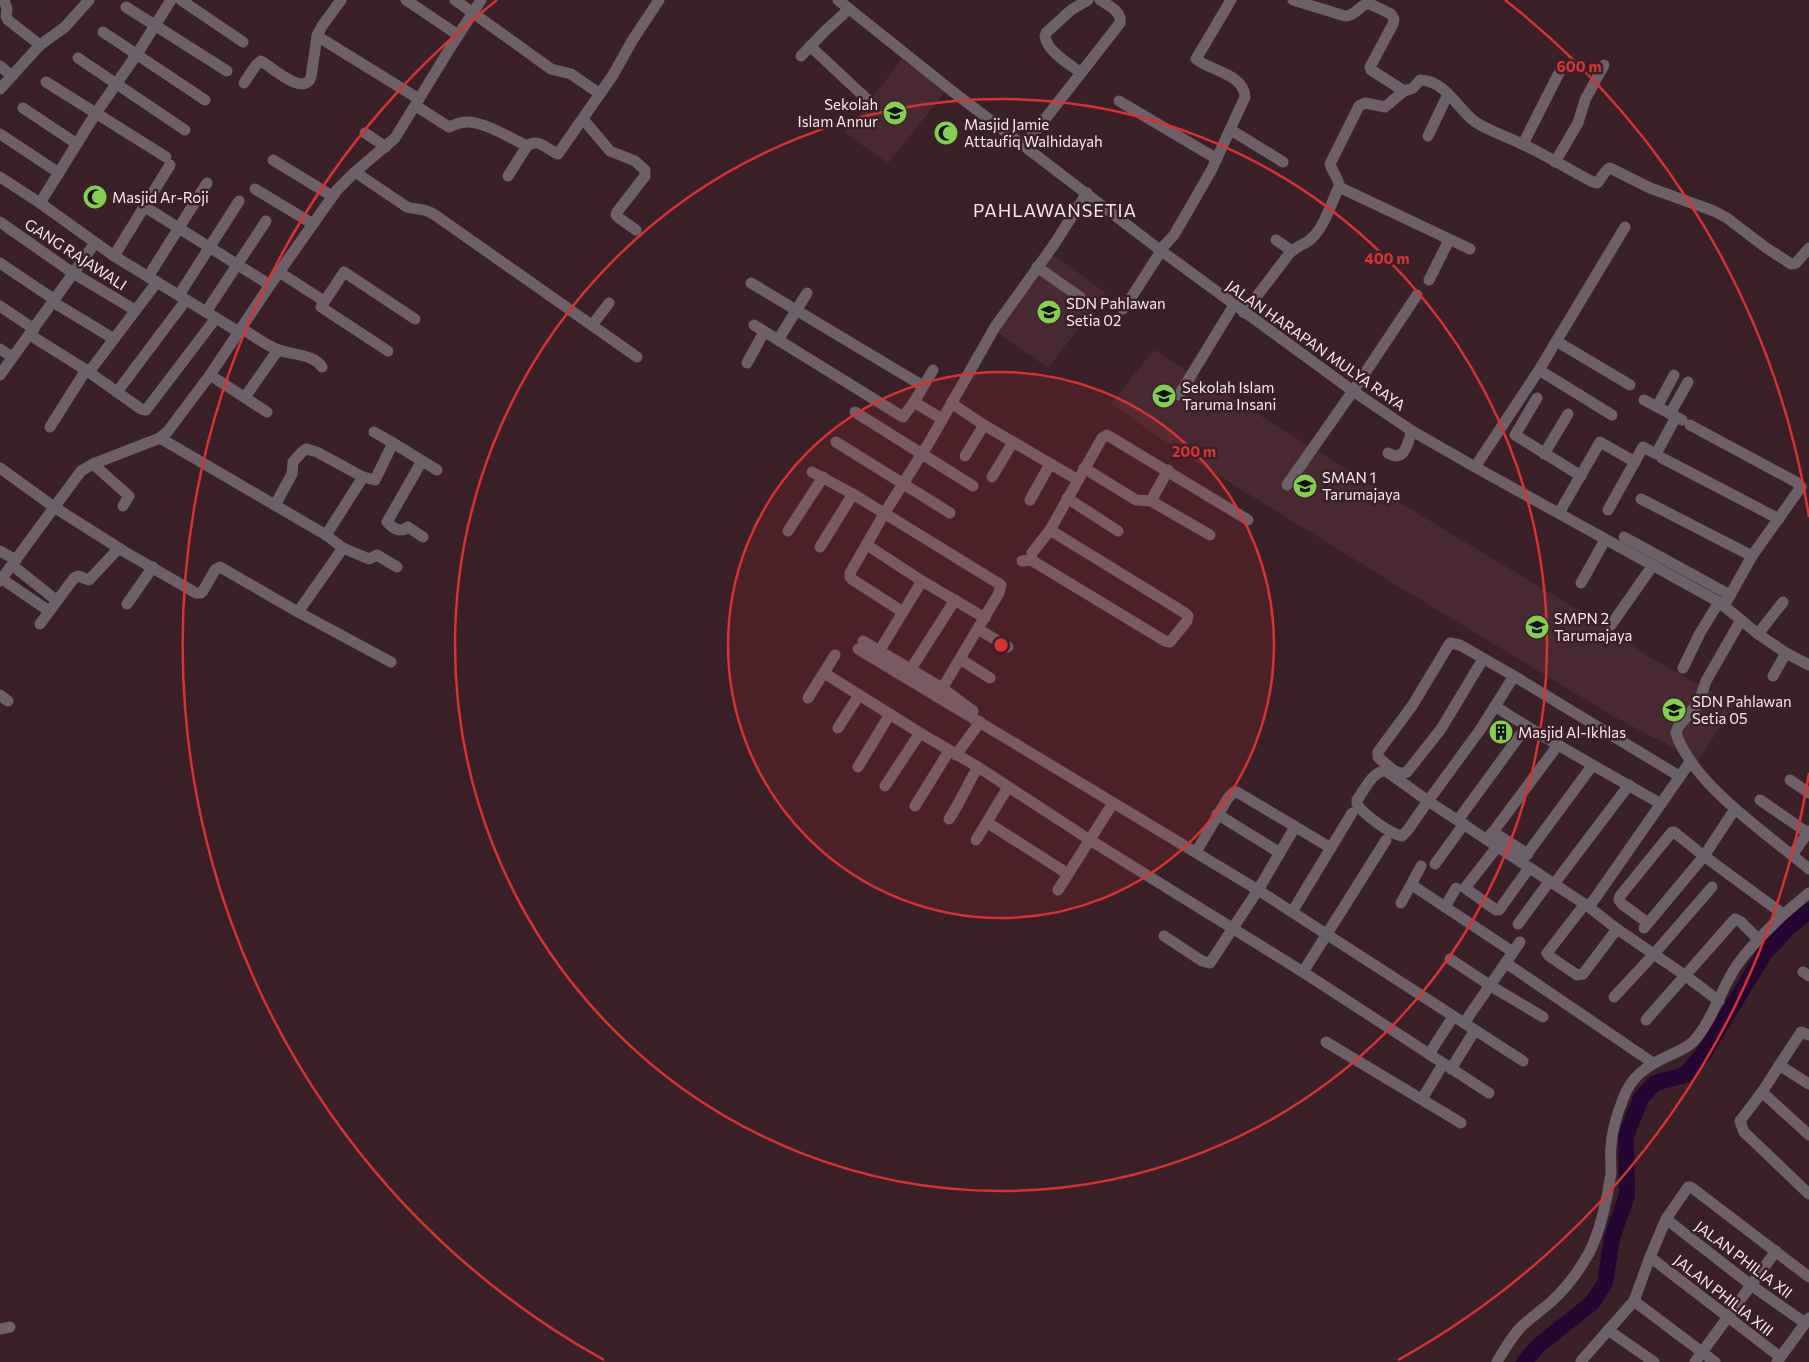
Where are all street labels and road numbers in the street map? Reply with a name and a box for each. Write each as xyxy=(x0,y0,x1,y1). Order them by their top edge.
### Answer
street label: GANG RAJAWALI xyxy=(22,214,130,294)
street label: JALAN HARAPAN MULYA RAYA xyxy=(1223,276,1409,414)
street label: JALAN PHILIA XII xyxy=(1692,1217,1796,1301)
street label: JALAN PHILIA XIII xyxy=(1671,1251,1777,1339)

